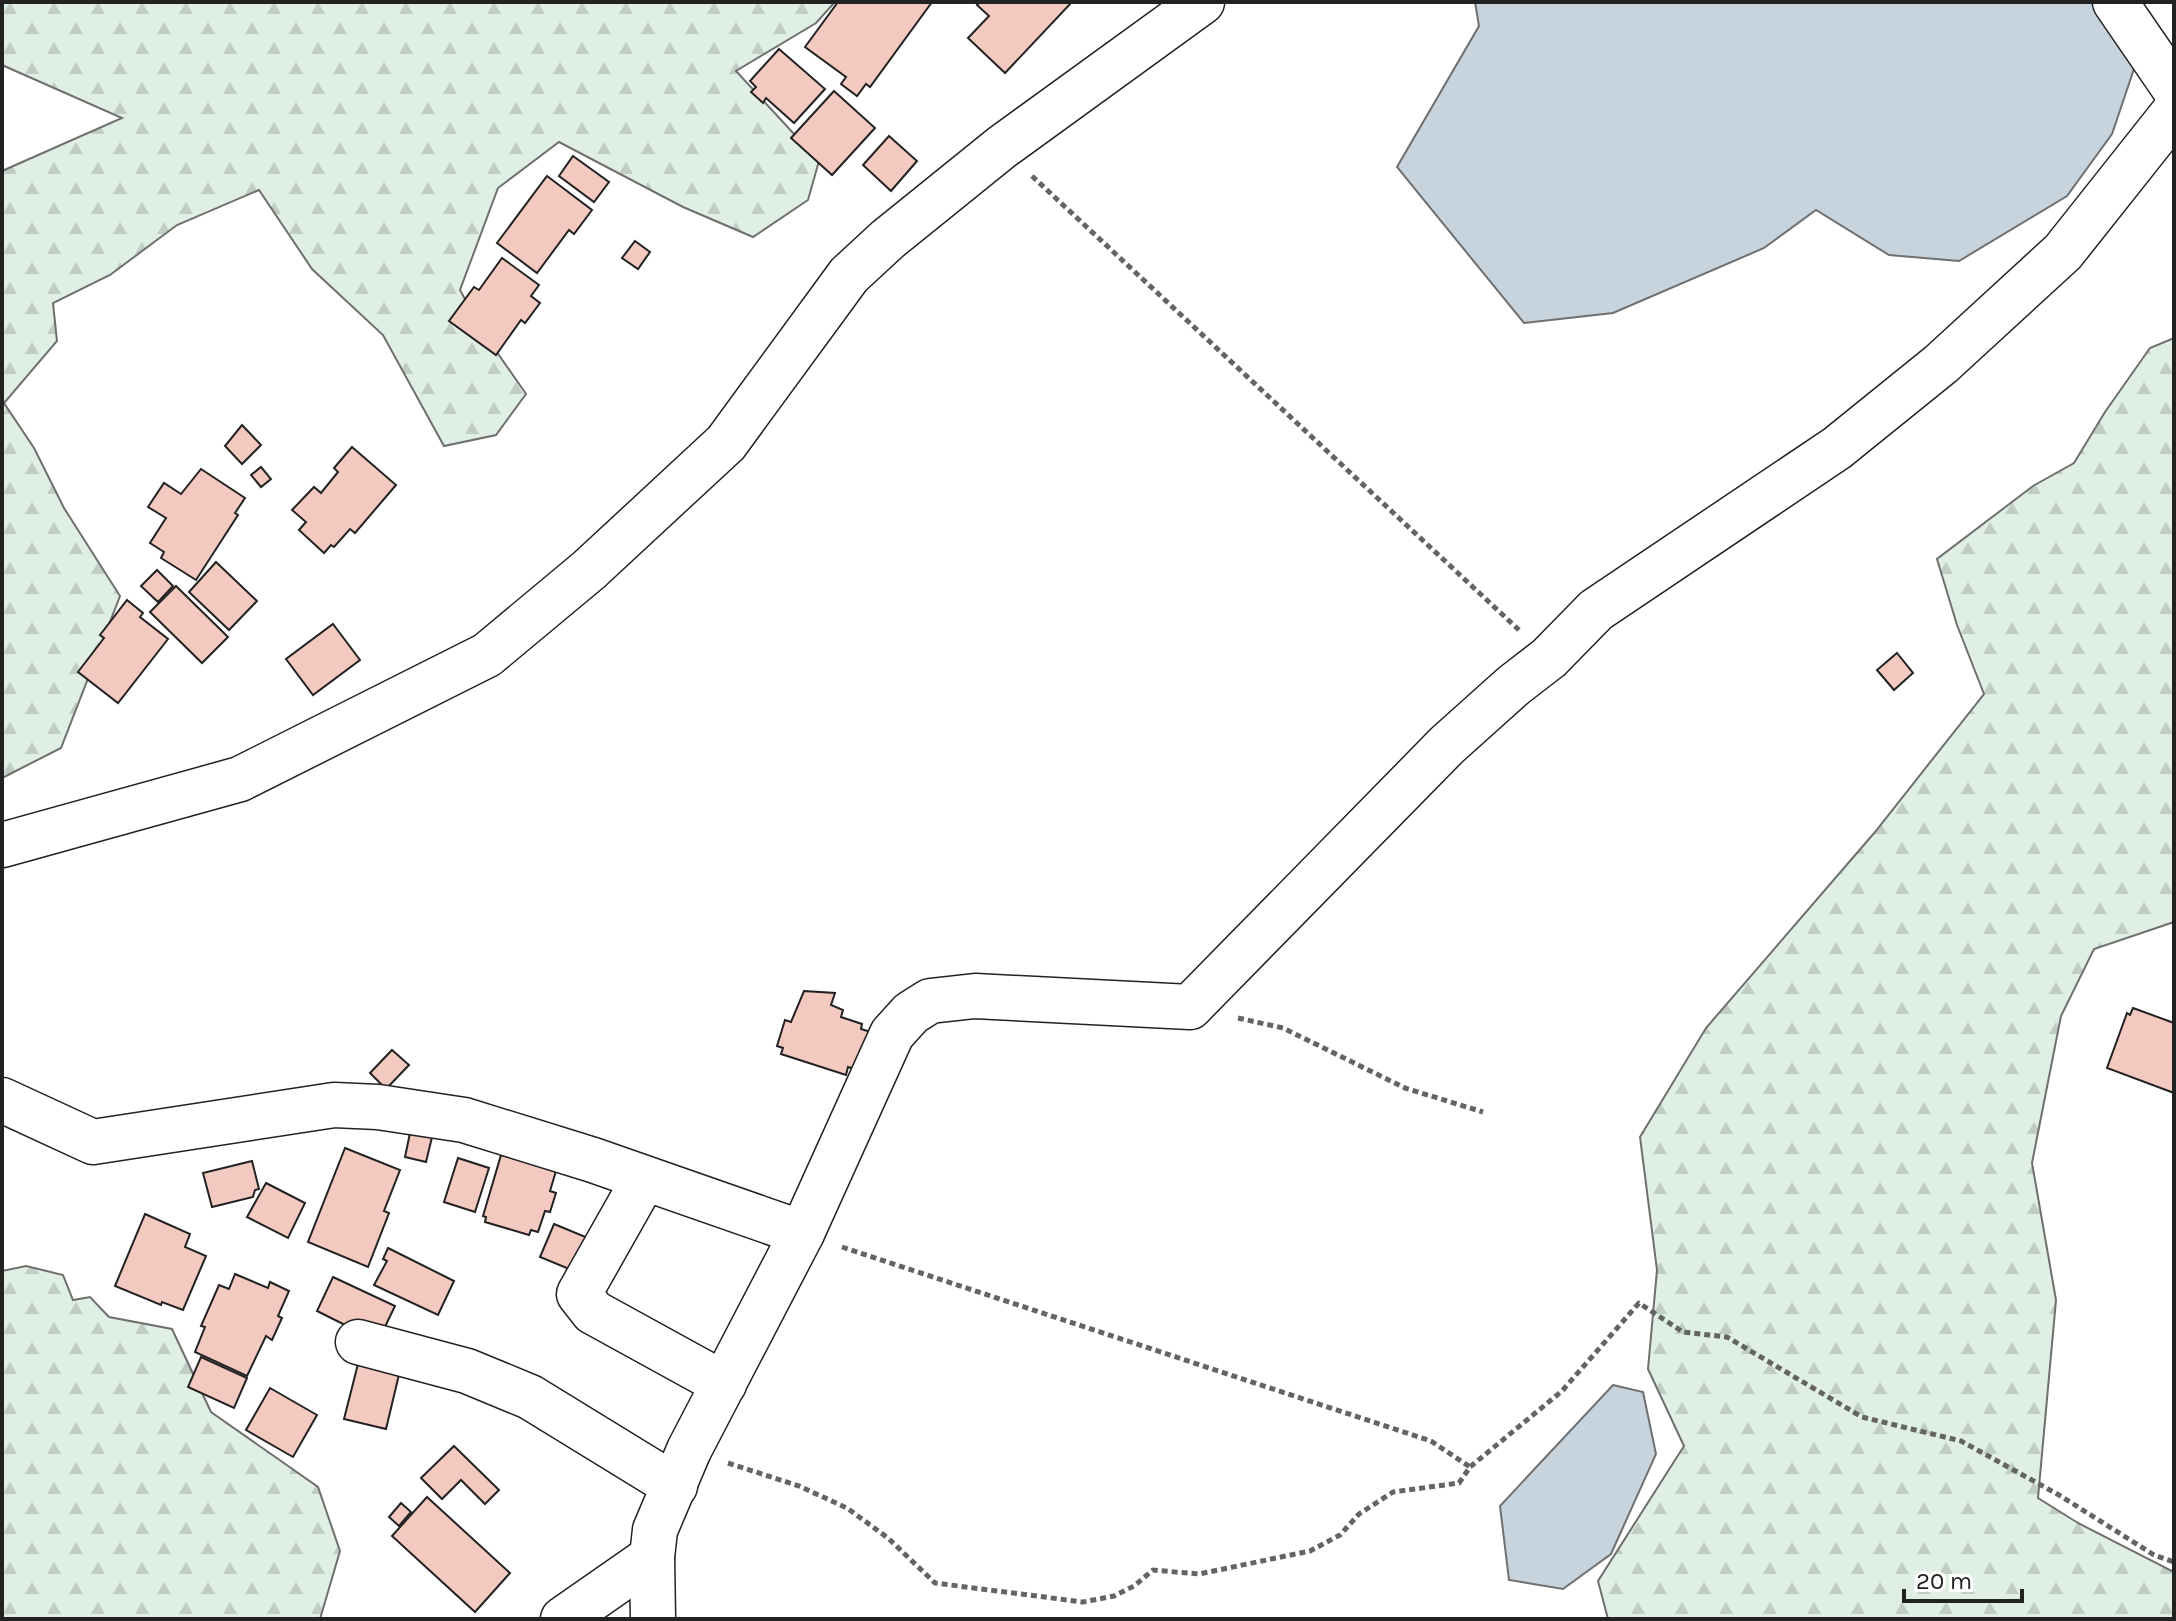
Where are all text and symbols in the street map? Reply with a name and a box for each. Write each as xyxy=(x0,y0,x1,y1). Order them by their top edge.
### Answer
scale bar xyxy=(1904,1553,2022,1603)
text: 20 m xyxy=(1916,1567,1972,1595)

